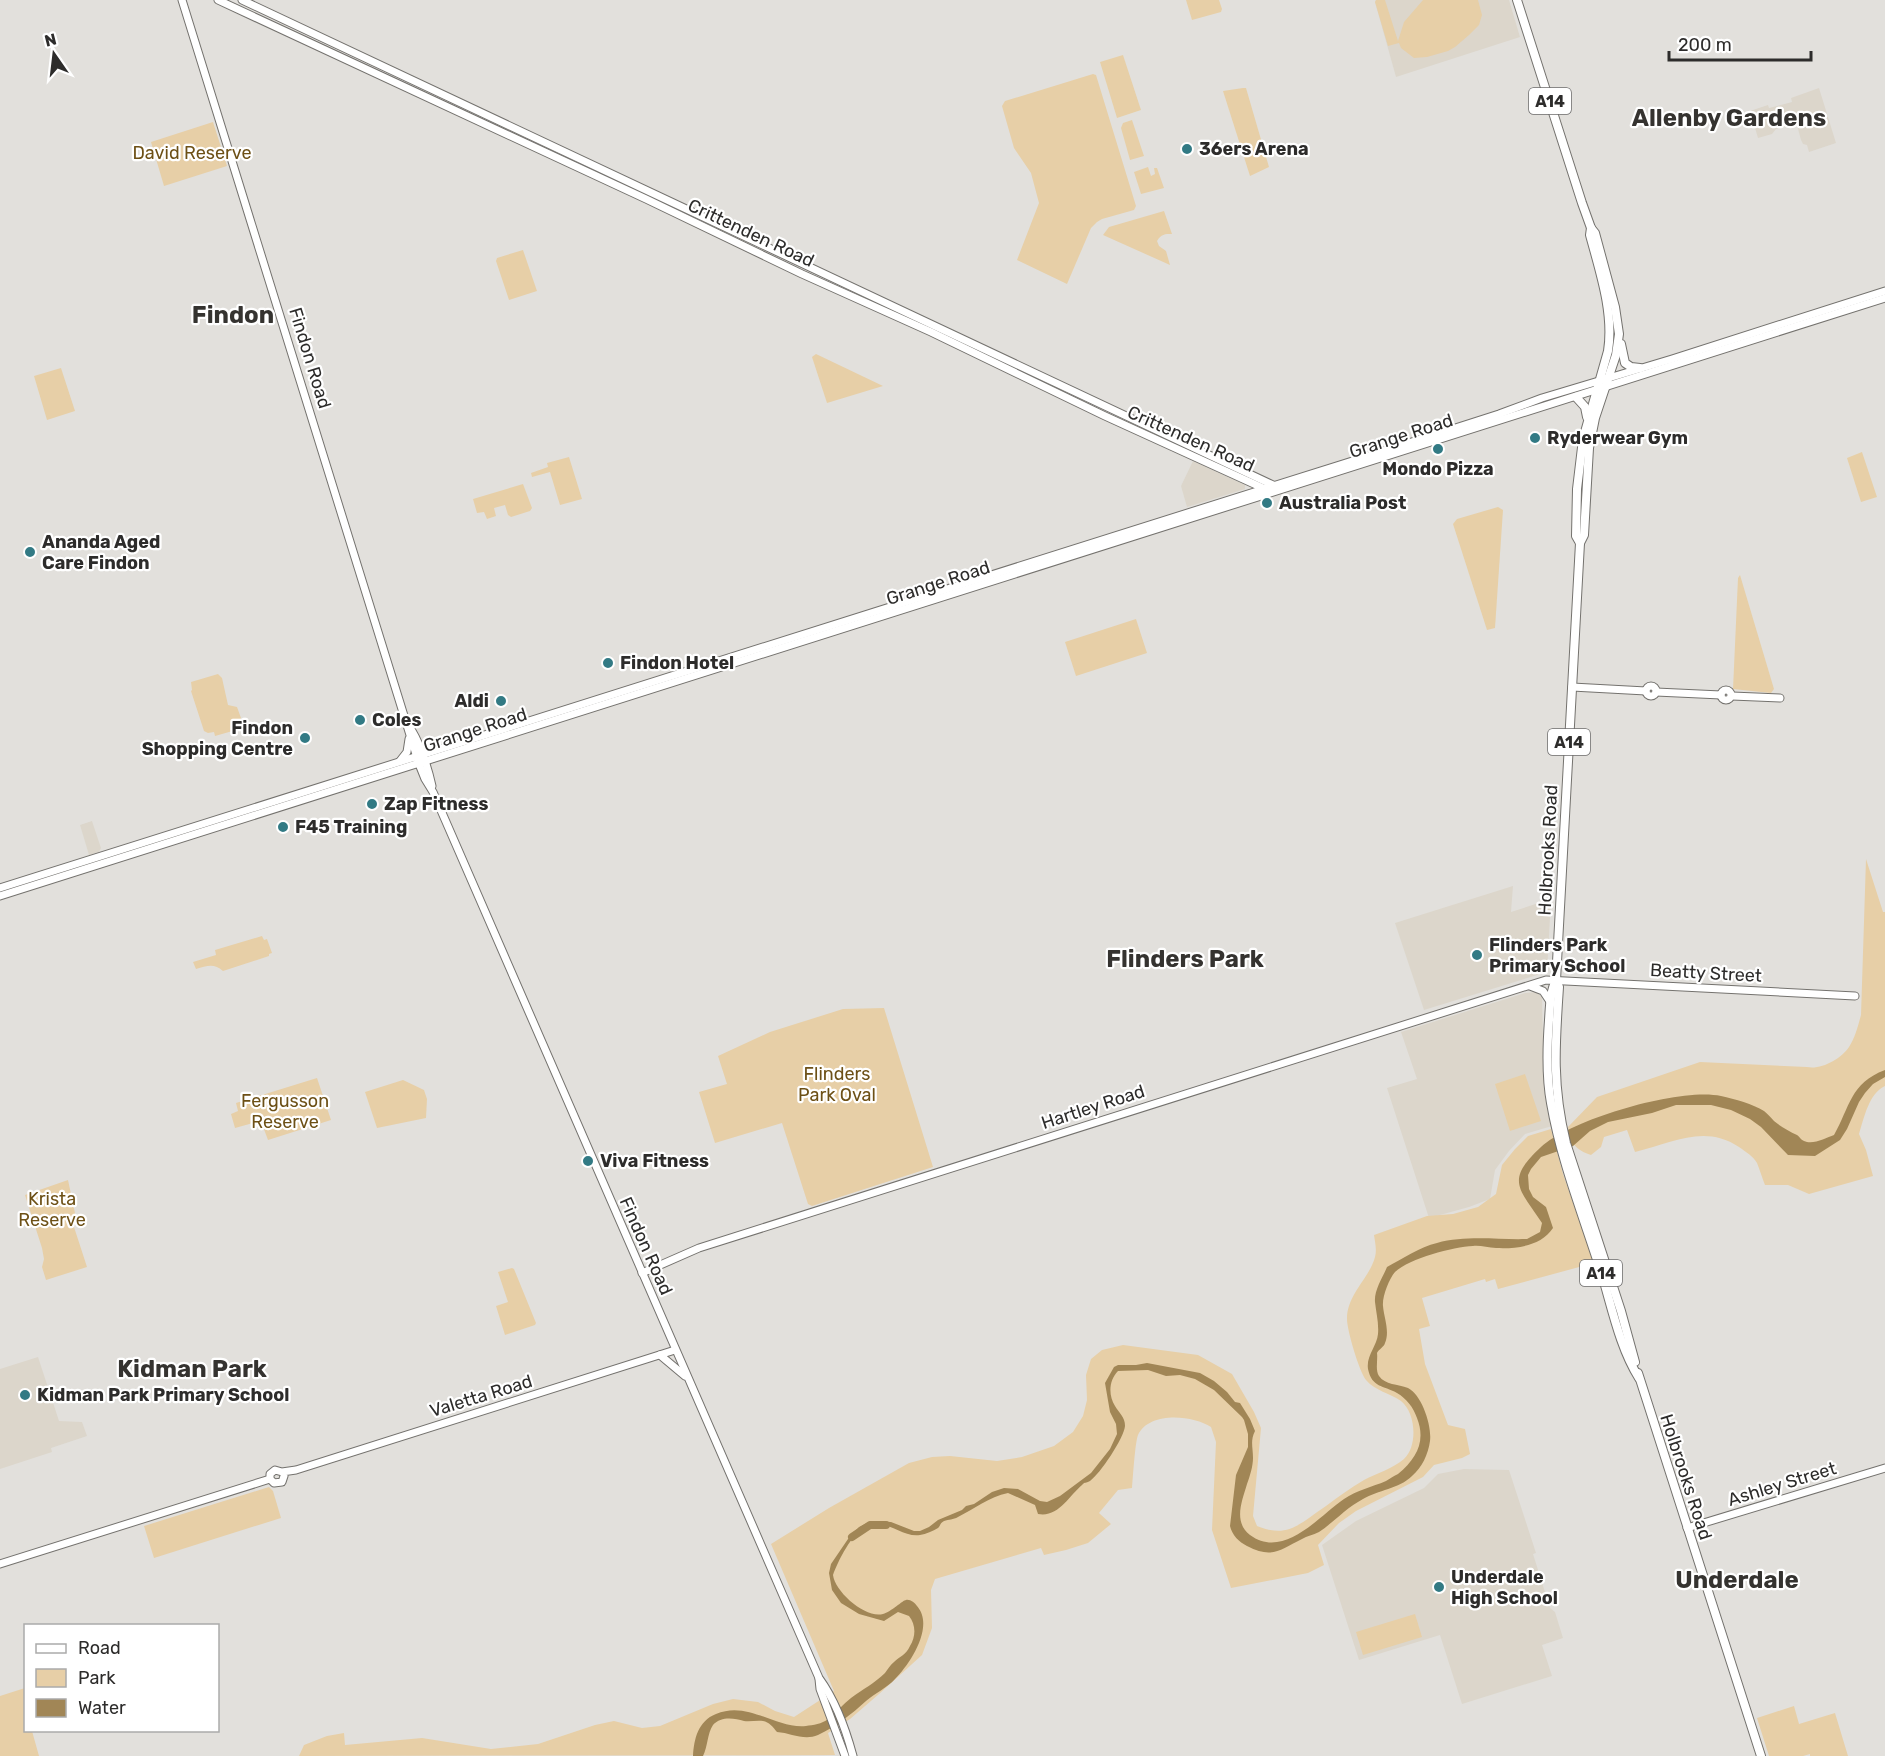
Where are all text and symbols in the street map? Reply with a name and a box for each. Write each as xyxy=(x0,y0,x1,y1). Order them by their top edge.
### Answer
north arrow xyxy=(24,24,84,84)
scale bar xyxy=(1669,24,1812,62)
text: N xyxy=(43,29,58,51)
text: 200 m xyxy=(1678,34,1732,56)
road number: A14 xyxy=(1529,88,1571,114)
district label: Allenby Gardens xyxy=(1632,104,1826,132)
place label: 36ers Arena xyxy=(1199,138,1309,160)
park label: David Reserve xyxy=(132,142,252,164)
marker: 36ers Arena xyxy=(1180,142,1194,156)
street label: Crittenden Road xyxy=(684,194,818,272)
district label: Findon xyxy=(192,301,274,329)
street label: Findon Road xyxy=(284,305,336,411)
street label: Crittenden Road xyxy=(1124,401,1258,477)
street label: Grange Road xyxy=(1346,409,1456,463)
place label: Ryderwear Gym xyxy=(1547,427,1688,449)
marker: Ryderwear Gym xyxy=(1528,431,1542,445)
marker: Mondo Pizza xyxy=(1431,442,1445,456)
place label: Mondo Pizza xyxy=(1382,458,1494,480)
place label: Australia Post xyxy=(1279,492,1406,514)
marker: Australia Post xyxy=(1260,496,1274,510)
place label: Ananda Aged Care Findon xyxy=(42,531,160,574)
marker: Ananda Aged Care Findon xyxy=(23,545,37,559)
street label: Grange Road xyxy=(883,556,993,610)
place label: Findon Hotel xyxy=(620,652,734,674)
marker: Findon Hotel xyxy=(601,656,615,670)
place label: Aldi xyxy=(454,690,489,712)
marker: Aldi xyxy=(494,694,508,708)
street label: Grange Road xyxy=(420,703,530,757)
place label: Coles xyxy=(372,709,421,731)
marker: Coles xyxy=(353,713,367,727)
place label: Findon Shopping Centre xyxy=(142,717,293,760)
road number: A14 xyxy=(1548,729,1590,755)
marker: Findon Shopping Centre xyxy=(298,731,312,745)
street label: Holbrooks Road xyxy=(1534,784,1562,916)
place label: Zap Fitness xyxy=(384,793,488,815)
marker: Zap Fitness xyxy=(365,797,379,811)
place label: F45 Training xyxy=(295,816,407,838)
marker: F45 Training xyxy=(276,820,290,834)
place label: Flinders Park Primary School xyxy=(1489,934,1625,977)
district label: Flinders Park xyxy=(1106,945,1264,973)
marker: Flinders Park Primary School xyxy=(1470,948,1484,962)
street label: Beatty Street xyxy=(1650,959,1762,987)
park label: Flinders Park Oval xyxy=(798,1063,876,1106)
street label: Hartley Road xyxy=(1039,1080,1147,1134)
park label: Fergusson Reserve xyxy=(241,1090,329,1133)
place label: Viva Fitness xyxy=(600,1150,709,1172)
marker: Viva Fitness xyxy=(581,1154,595,1168)
park label: Krista Reserve xyxy=(18,1188,86,1231)
street label: Findon Road xyxy=(615,1194,677,1298)
road number: A14 xyxy=(1580,1260,1622,1286)
district label: Kidman Park xyxy=(117,1355,267,1383)
street label: Valetta Road xyxy=(427,1370,535,1422)
place label: Kidman Park Primary School xyxy=(37,1384,289,1406)
marker: Kidman Park Primary School xyxy=(18,1388,32,1402)
street label: Holbrooks Road xyxy=(1655,1411,1717,1543)
street label: Ashley Street xyxy=(1725,1457,1839,1511)
place label: Underdale High School xyxy=(1451,1566,1558,1609)
district label: Underdale xyxy=(1675,1566,1799,1594)
marker: Underdale High School xyxy=(1432,1580,1446,1594)
legend xyxy=(24,1624,219,1732)
text: Road xyxy=(78,1637,121,1659)
text: Park xyxy=(78,1667,116,1689)
text: Water xyxy=(78,1697,126,1719)

